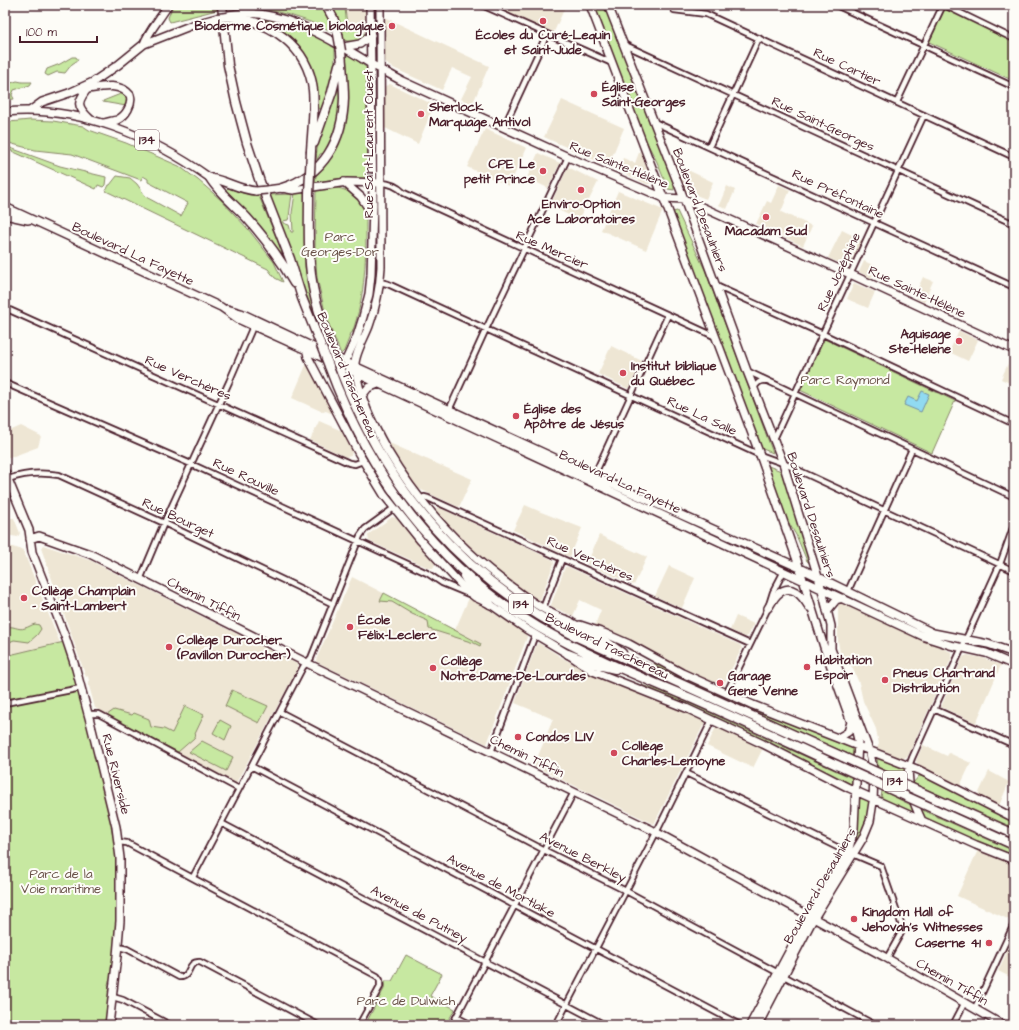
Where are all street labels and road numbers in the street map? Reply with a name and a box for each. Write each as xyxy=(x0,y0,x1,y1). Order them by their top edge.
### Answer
street label: Rue Cartier xyxy=(810,44,884,90)
street label: Rue Saint-Laurent Ouest xyxy=(360,69,378,218)
street label: Rue Saint-Georges xyxy=(768,92,878,157)
road number: 134 xyxy=(135,130,159,150)
street label: Rue Sainte-Hélène xyxy=(567,137,671,193)
street label: Boulevard Desaulniers xyxy=(668,146,732,275)
street label: Rue Préfontaine xyxy=(789,165,887,223)
street label: Boulevard La Fayette xyxy=(69,218,197,291)
street label: Rue Mercier xyxy=(513,226,591,274)
street label: Rue Joséphine xyxy=(813,230,865,314)
street label: Rue Sainte-Hélène xyxy=(865,262,969,322)
street label: Boulevard Taschereau xyxy=(312,309,382,441)
street label: Rue Verchères xyxy=(142,351,235,405)
street label: Rue La Salle xyxy=(664,392,740,440)
street label: Boulevard La Fayette xyxy=(556,446,684,519)
street label: Boulevard Desaulniers xyxy=(782,450,840,581)
street label: Rue Rouville xyxy=(210,454,282,500)
street label: Rue Bourget xyxy=(139,493,218,544)
street label: Rue Verchères xyxy=(544,532,637,586)
street label: Chemin Tiffin xyxy=(164,573,244,626)
road number: 134 xyxy=(509,594,533,614)
street label: Boulevard Taschereau xyxy=(542,608,672,684)
street label: Chemin Tiffin xyxy=(487,730,568,782)
street label: Rue Riverside xyxy=(97,732,135,816)
road number: 134 xyxy=(883,771,907,791)
street label: Boulevard Desaulniers xyxy=(779,824,861,947)
street label: Avenue Berkley xyxy=(536,827,629,887)
street label: Avenue de Mortlake xyxy=(444,850,558,922)
street label: Avenue de Putney xyxy=(367,881,471,948)
street label: Chemin Tiffin xyxy=(913,954,992,1010)

